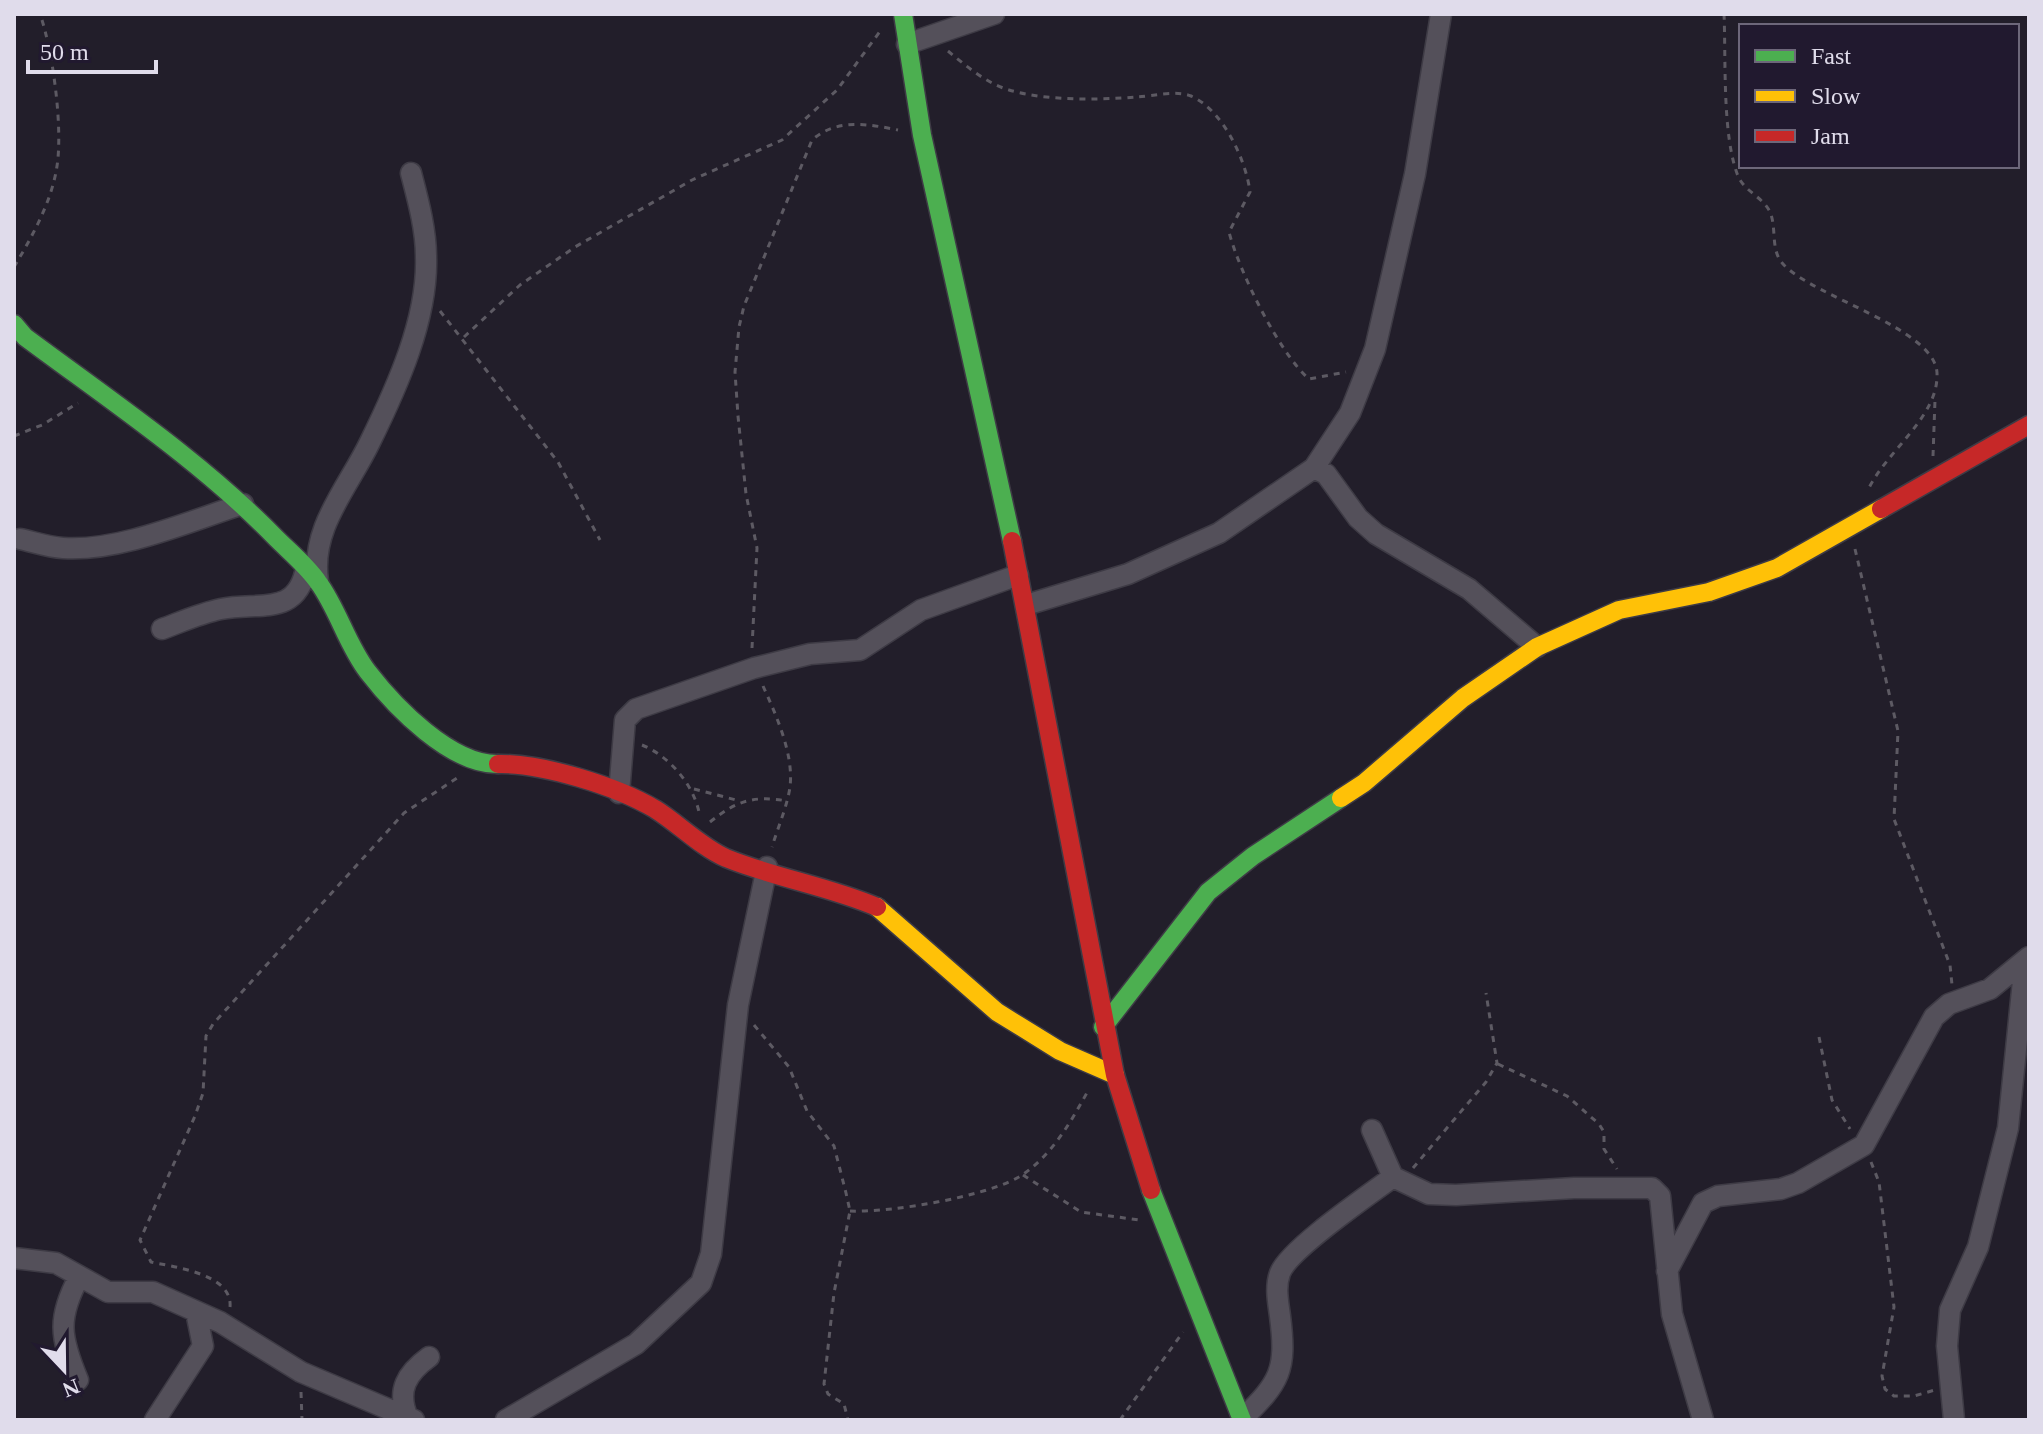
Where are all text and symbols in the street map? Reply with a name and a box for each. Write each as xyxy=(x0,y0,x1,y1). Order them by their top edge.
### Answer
scale bar xyxy=(28,24,156,74)
legend xyxy=(1739,24,2019,168)
text: 50 m xyxy=(40,39,89,65)
text: Fast xyxy=(1811,43,1851,69)
text: Slow xyxy=(1811,83,1861,109)
text: Jam xyxy=(1811,123,1850,149)
north arrow xyxy=(24,1330,104,1410)
text: N xyxy=(59,1374,83,1403)

